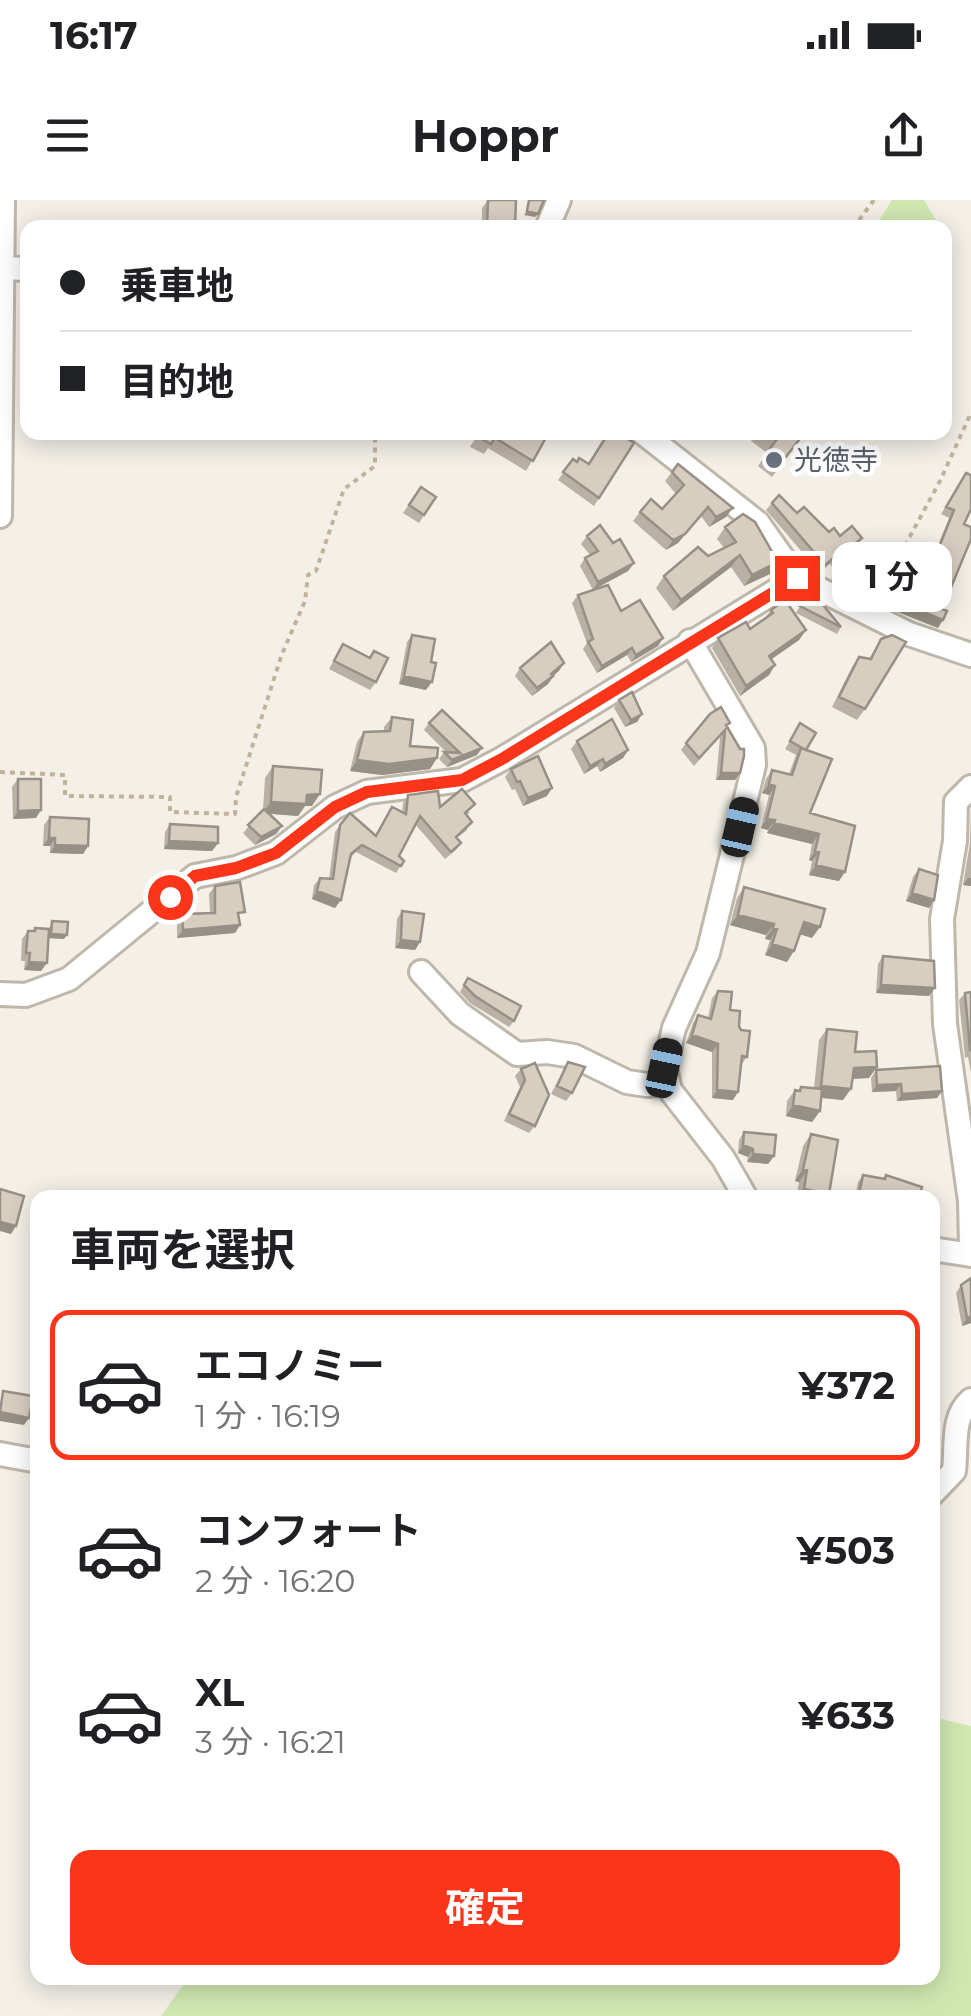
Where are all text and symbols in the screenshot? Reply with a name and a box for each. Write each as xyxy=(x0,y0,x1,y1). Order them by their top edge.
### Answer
text: 16:17 xyxy=(50,12,138,59)
icon: menu xyxy=(40,108,95,163)
text: Hoppr xyxy=(412,108,559,163)
icon: share xyxy=(876,108,931,163)
text: 乗車地 xyxy=(120,262,234,309)
text: 目的地 xyxy=(120,358,234,405)
place label: 光徳寺 xyxy=(794,443,878,477)
marker: 光徳寺 xyxy=(763,449,785,471)
callout: 1 分 xyxy=(832,543,952,613)
route end xyxy=(775,556,820,601)
text: 1 分 xyxy=(865,557,919,596)
car xyxy=(719,794,761,860)
route start xyxy=(148,875,193,920)
car xyxy=(643,1036,685,1100)
text: 車両を選択 xyxy=(70,1222,295,1277)
icon: car xyxy=(75,1340,165,1430)
text: エコノミー xyxy=(195,1342,385,1389)
text: ¥372 xyxy=(799,1362,895,1409)
text: 1 分 · 16:19 xyxy=(195,1396,341,1435)
icon: car xyxy=(75,1505,165,1595)
text: コンフォート xyxy=(195,1507,422,1554)
text: ¥503 xyxy=(797,1527,895,1574)
text: 2 分 · 16:20 xyxy=(195,1561,356,1600)
text: XL xyxy=(195,1669,244,1716)
icon: car xyxy=(75,1670,165,1760)
text: ¥633 xyxy=(799,1692,895,1739)
text: 3 分 · 16:21 xyxy=(195,1722,346,1761)
button: 確定 xyxy=(70,1850,900,1965)

